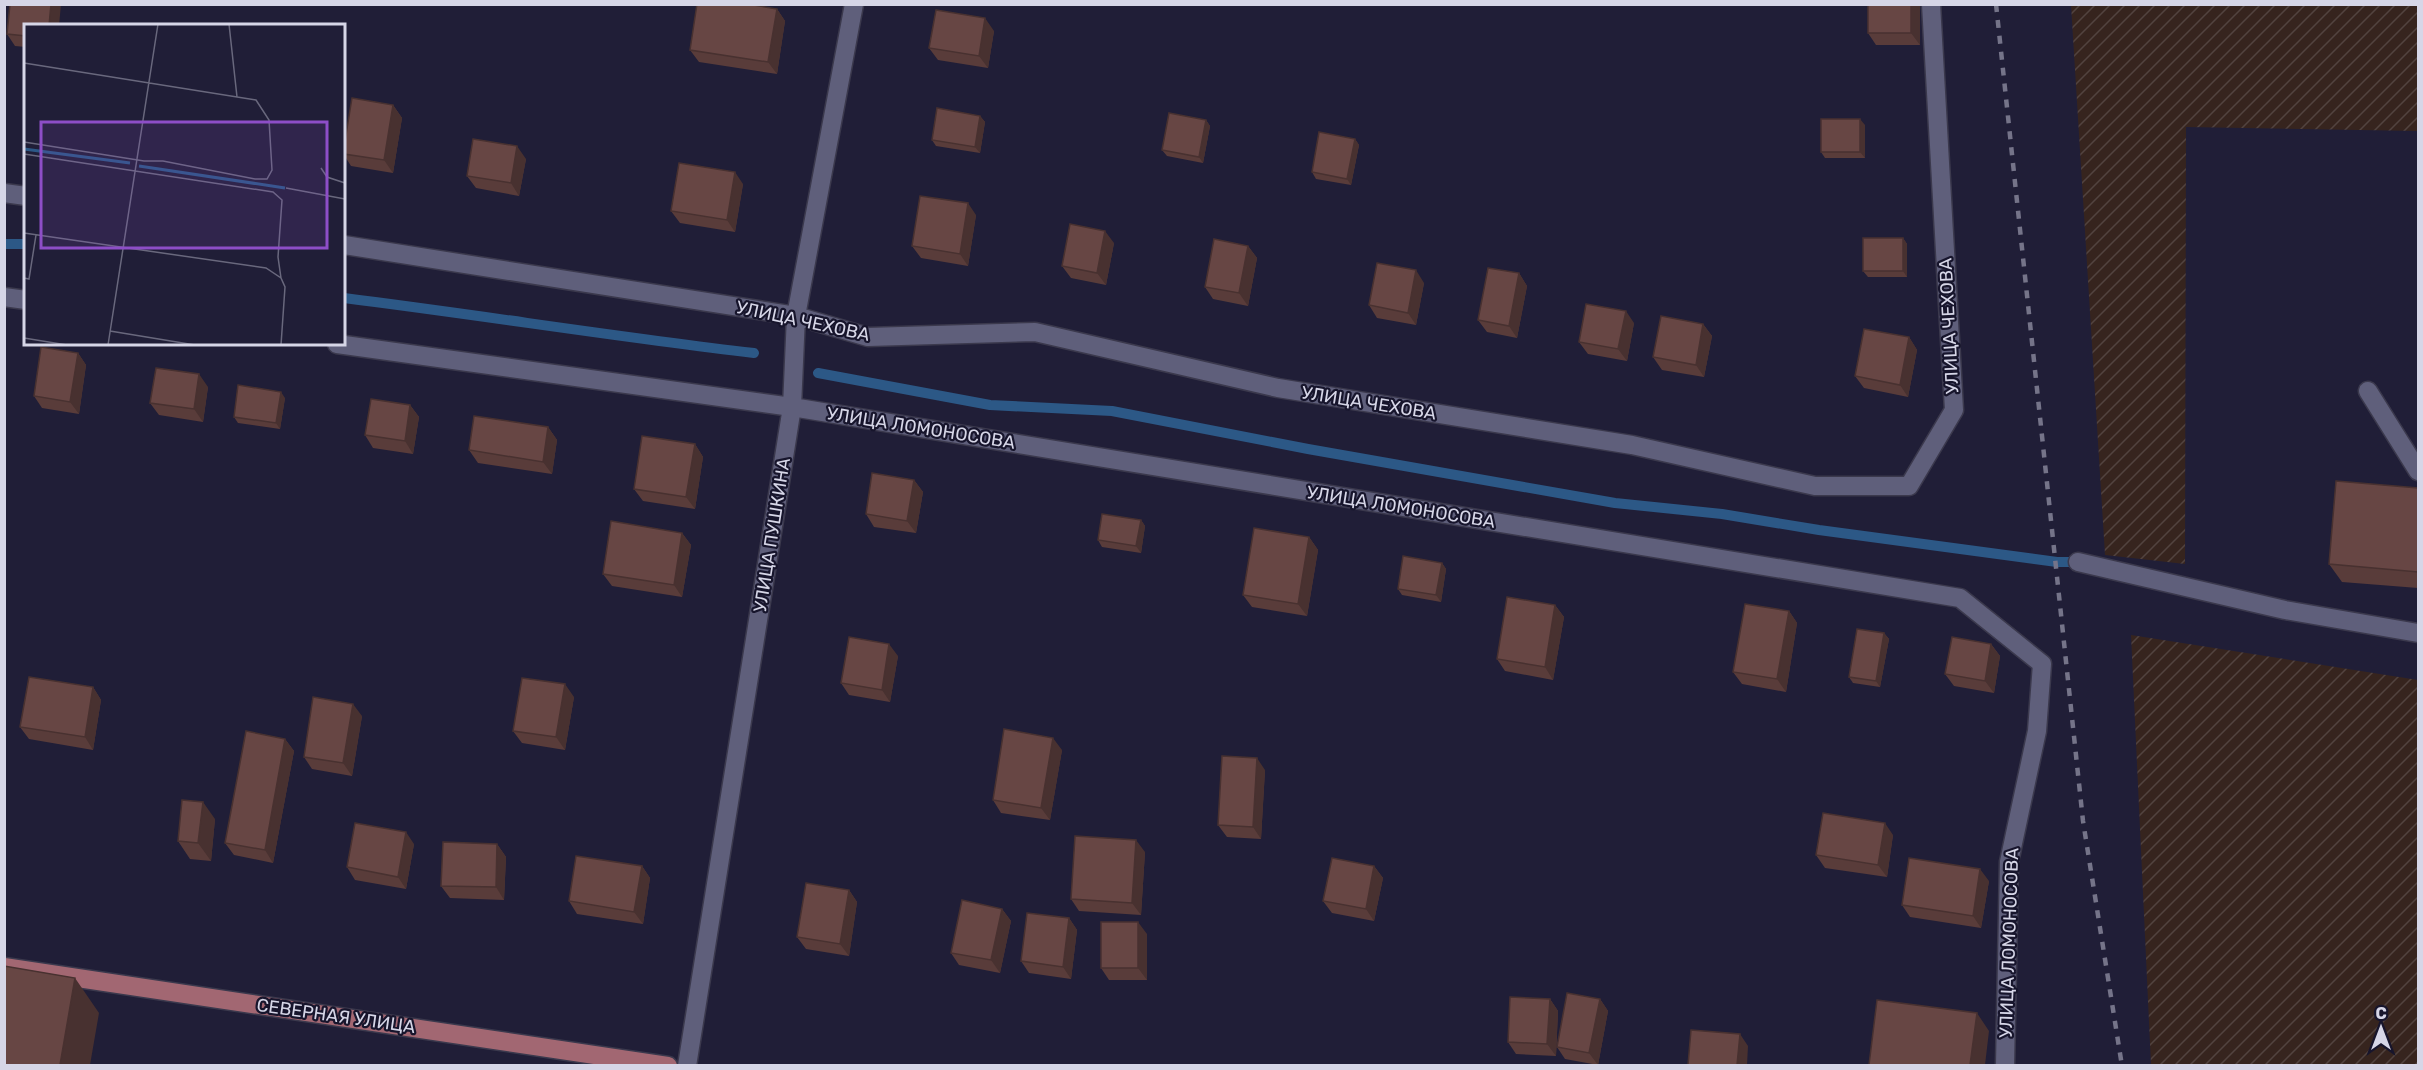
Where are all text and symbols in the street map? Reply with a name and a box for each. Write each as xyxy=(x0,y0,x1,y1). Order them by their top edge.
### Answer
inset map xyxy=(24,24,345,345)
street label: УЛИЦА ЧЕХОВА xyxy=(1934,257,1964,395)
street label: УЛИЦА ЧЕХОВА xyxy=(734,296,872,346)
street label: УЛИЦА ЧЕХОВА xyxy=(1300,381,1438,425)
street label: УЛИЦА ЛОМОНОСОВА xyxy=(825,402,1017,454)
street label: УЛИЦА ПУШКИНА xyxy=(749,456,795,614)
street label: УЛИЦА ЛОМОНОСОВА xyxy=(1305,481,1497,533)
street label: УЛИЦА ЛОМОНОСОВА xyxy=(1995,847,2023,1039)
street label: СЕВЕРНАЯ УЛИЦА xyxy=(255,994,417,1038)
north arrow xyxy=(2351,998,2411,1058)
text: С xyxy=(2375,1004,2387,1023)

